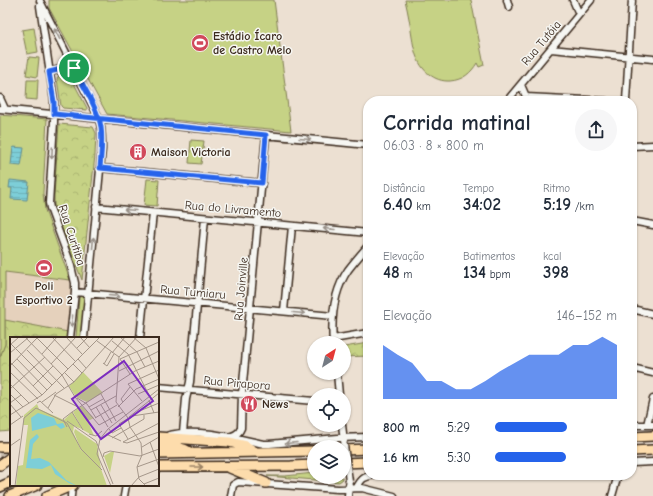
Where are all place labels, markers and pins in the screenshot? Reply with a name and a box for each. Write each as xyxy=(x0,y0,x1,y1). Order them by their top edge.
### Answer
place label: Estádio Ícaro de Castro Melo xyxy=(213,29,292,57)
sports icon: Estádio Ícaro de Castro Melo xyxy=(190,33,210,53)
pin xyxy=(57,51,91,85)
building icon: Maison Victoria xyxy=(128,142,148,162)
place label: Maison Victoria xyxy=(151,145,231,159)
sports icon: Poli Esportivo 2 xyxy=(34,258,54,278)
place label: Poli Esportivo 2 xyxy=(15,279,73,307)
restaurant icon: News xyxy=(239,394,259,414)
place label: News xyxy=(262,397,288,411)

